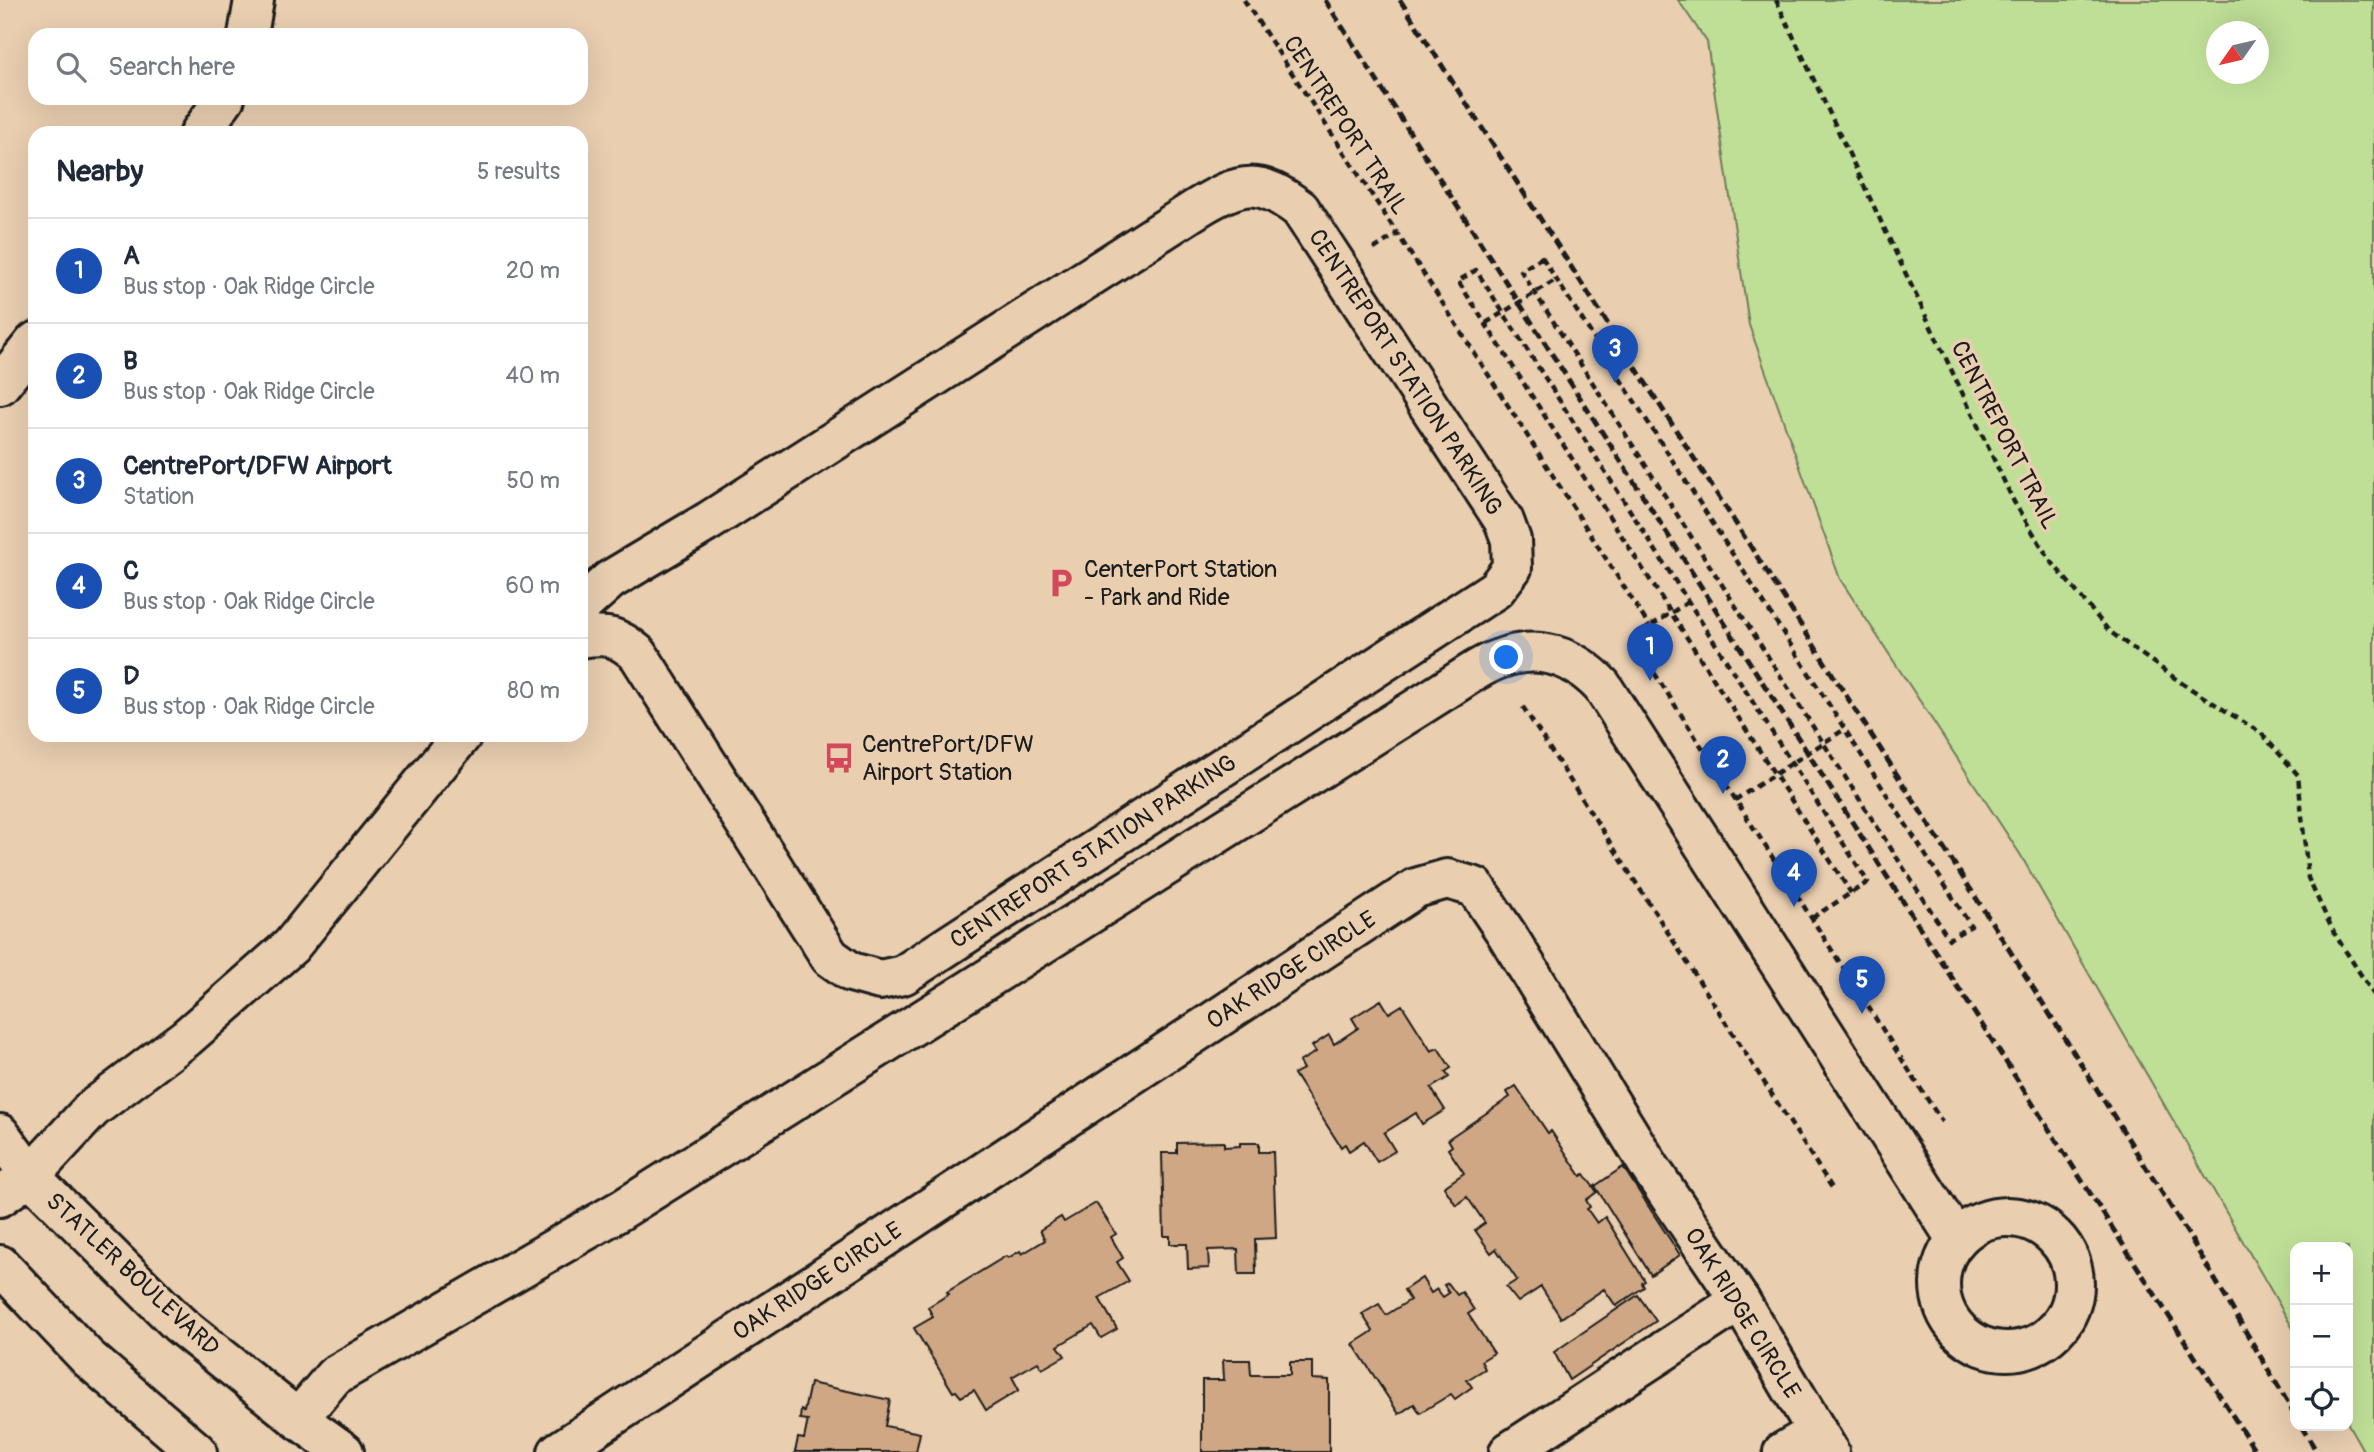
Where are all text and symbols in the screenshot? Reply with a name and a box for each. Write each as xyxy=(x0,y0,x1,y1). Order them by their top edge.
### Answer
north arrow xyxy=(2206,21,2269,84)
search box xyxy=(28,28,588,105)
street label: CENTREPORT TRAIL xyxy=(1277,30,1414,220)
icon: search xyxy=(52,48,90,86)
text: Search here xyxy=(108,51,235,83)
text: Nearby xyxy=(56,153,143,190)
text: 5 results xyxy=(477,157,560,186)
street label: CENTREPORT STATION PARKING xyxy=(1302,224,1509,521)
text: A xyxy=(123,240,140,272)
text: 1 xyxy=(75,256,84,285)
text: 20 m xyxy=(506,256,560,285)
text: Bus stop · Oak Ridge Circle xyxy=(123,272,375,301)
pin: 3 xyxy=(1592,325,1638,383)
street label: CENTREPORT TRAIL xyxy=(1944,336,2065,534)
text: B xyxy=(123,345,138,377)
text: 2 xyxy=(73,361,85,390)
text: 40 m xyxy=(506,361,560,390)
text: Bus stop · Oak Ridge Circle xyxy=(123,377,375,406)
text: CentrePort/DFW Airport xyxy=(123,450,392,482)
text: 3 xyxy=(73,466,85,495)
text: 50 m xyxy=(506,466,560,495)
text: Station xyxy=(123,482,194,511)
text: C xyxy=(123,555,139,587)
place label: CenterPort Station - Park and Ride xyxy=(1084,555,1277,612)
parking icon: CenterPort Station - Park and Ride xyxy=(1044,566,1078,600)
text: 4 xyxy=(72,571,86,600)
text: 60 m xyxy=(505,571,560,600)
text: Bus stop · Oak Ridge Circle xyxy=(123,587,375,616)
pin: 1 xyxy=(1627,623,1673,681)
your location xyxy=(1489,640,1523,674)
text: D xyxy=(123,660,139,692)
text: 5 xyxy=(73,676,85,705)
text: 80 m xyxy=(507,676,560,705)
text: Bus stop · Oak Ridge Circle xyxy=(123,692,375,721)
place label: CentrePort/DFW Airport Station xyxy=(862,730,1034,787)
pin: 2 xyxy=(1700,736,1746,794)
bus stop icon: CentrePort/DFW Airport Station xyxy=(822,741,856,775)
street label: CENTREPORT STATION PARKING xyxy=(945,748,1242,955)
pin: 4 xyxy=(1771,849,1817,907)
street label: OAK RIDGE CIRCLE xyxy=(1201,905,1381,1036)
pin: 5 xyxy=(1839,956,1885,1014)
street label: STATLER BOULEVARD xyxy=(40,1187,225,1362)
street label: OAK RIDGE CIRCLE xyxy=(727,1216,907,1347)
street label: OAK RIDGE CIRCLE xyxy=(1678,1222,1807,1404)
map controls xyxy=(2290,1242,2353,1431)
button: + xyxy=(2290,1242,2353,1305)
button: − xyxy=(2290,1305,2353,1368)
button: locate xyxy=(2290,1368,2353,1431)

